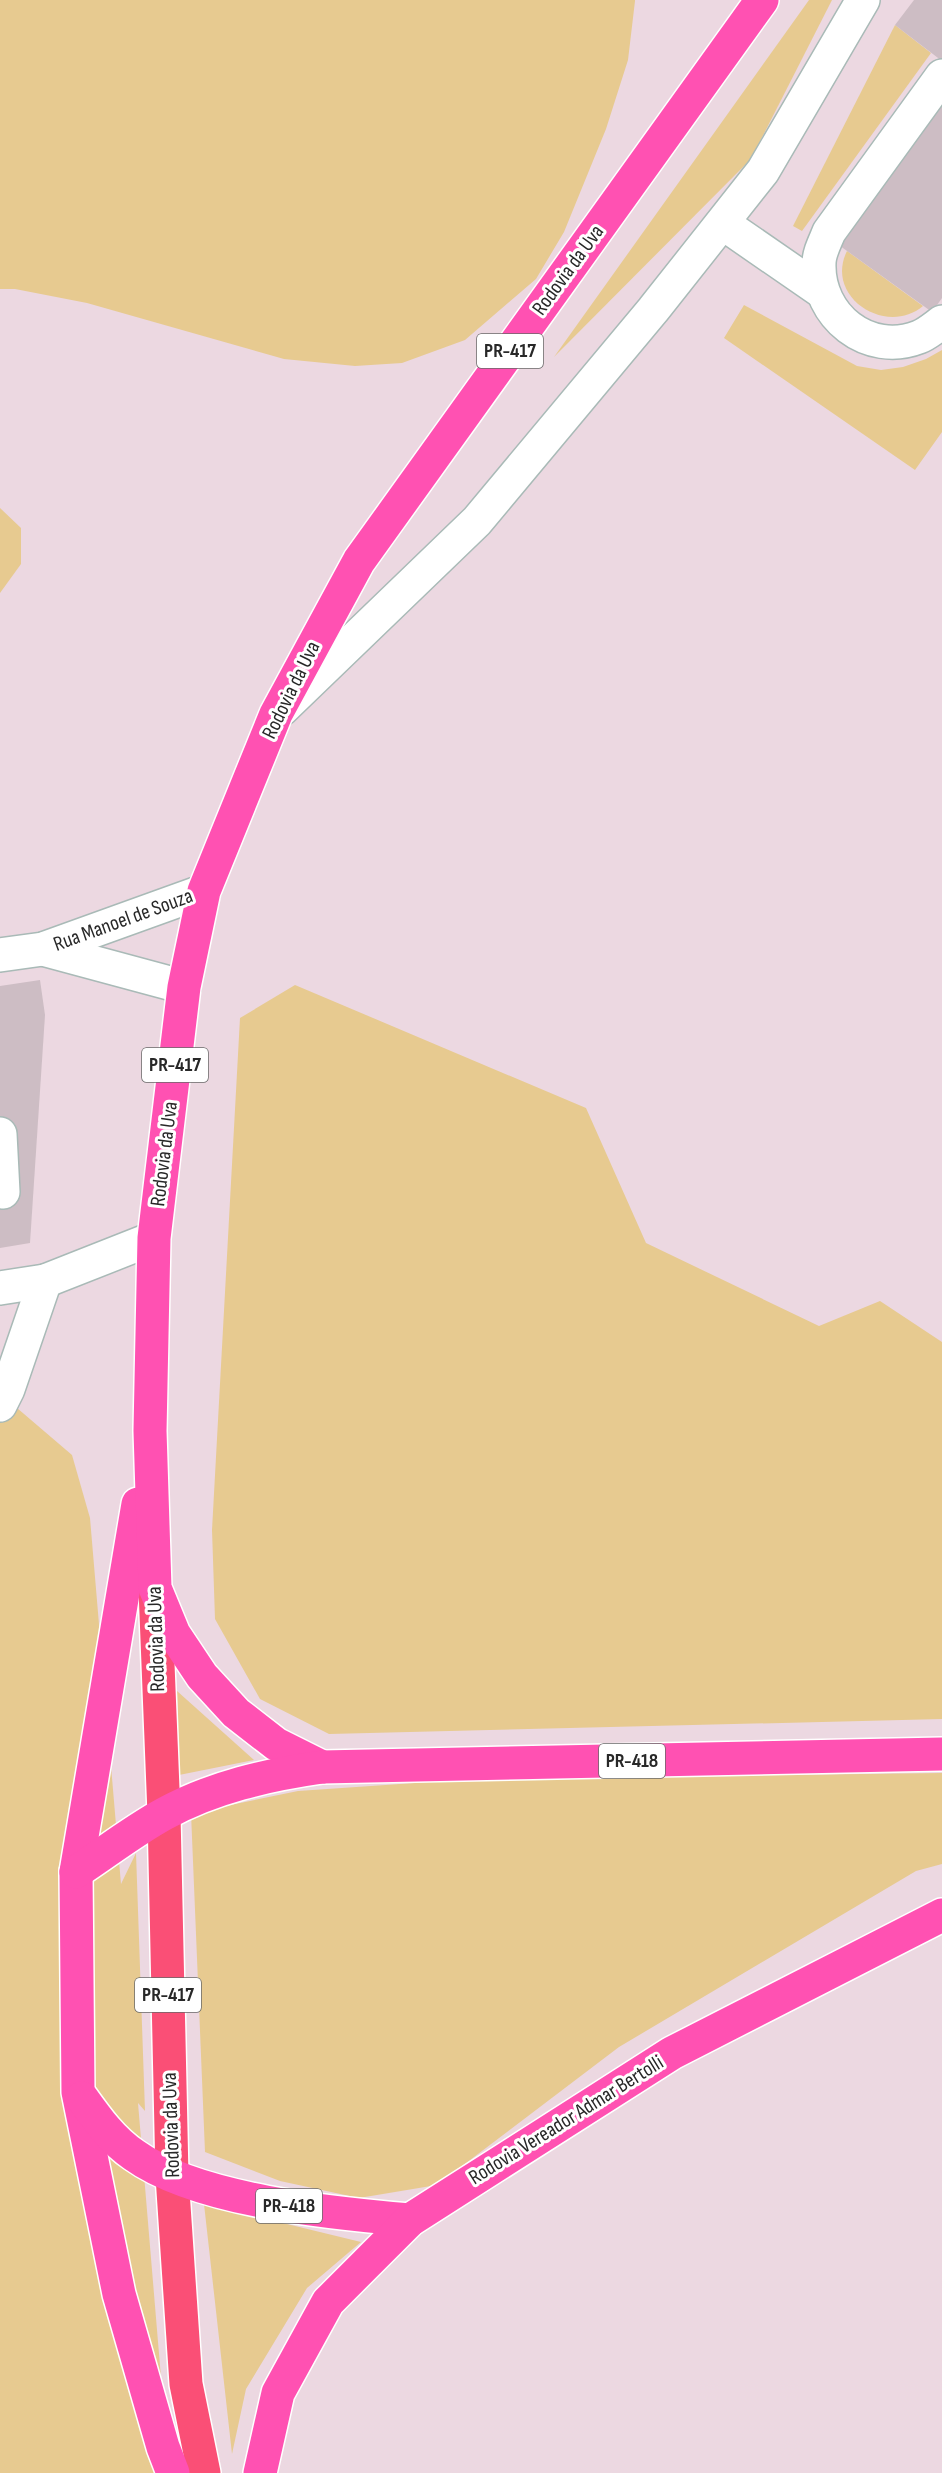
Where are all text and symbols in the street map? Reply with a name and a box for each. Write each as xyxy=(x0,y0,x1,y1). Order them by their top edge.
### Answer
street label: Rodovia da Uva xyxy=(527,220,609,320)
road number: PR-417 xyxy=(477,334,543,368)
street label: Rodovia da Uva xyxy=(257,637,325,743)
street label: Rua Manoel de Souza xyxy=(50,883,196,957)
road number: PR-417 xyxy=(142,1048,208,1082)
street label: Rodovia da Uva xyxy=(145,1100,183,1208)
street label: Rodovia da Uva xyxy=(142,1586,170,1692)
road number: PR-418 xyxy=(599,1744,665,1778)
road number: PR-417 xyxy=(135,1978,201,2012)
street label: Rodovia Vereador Admar Bertolli xyxy=(464,2050,668,2190)
street label: Rodovia da Uva xyxy=(157,2072,185,2178)
road number: PR-418 xyxy=(256,2189,322,2223)

